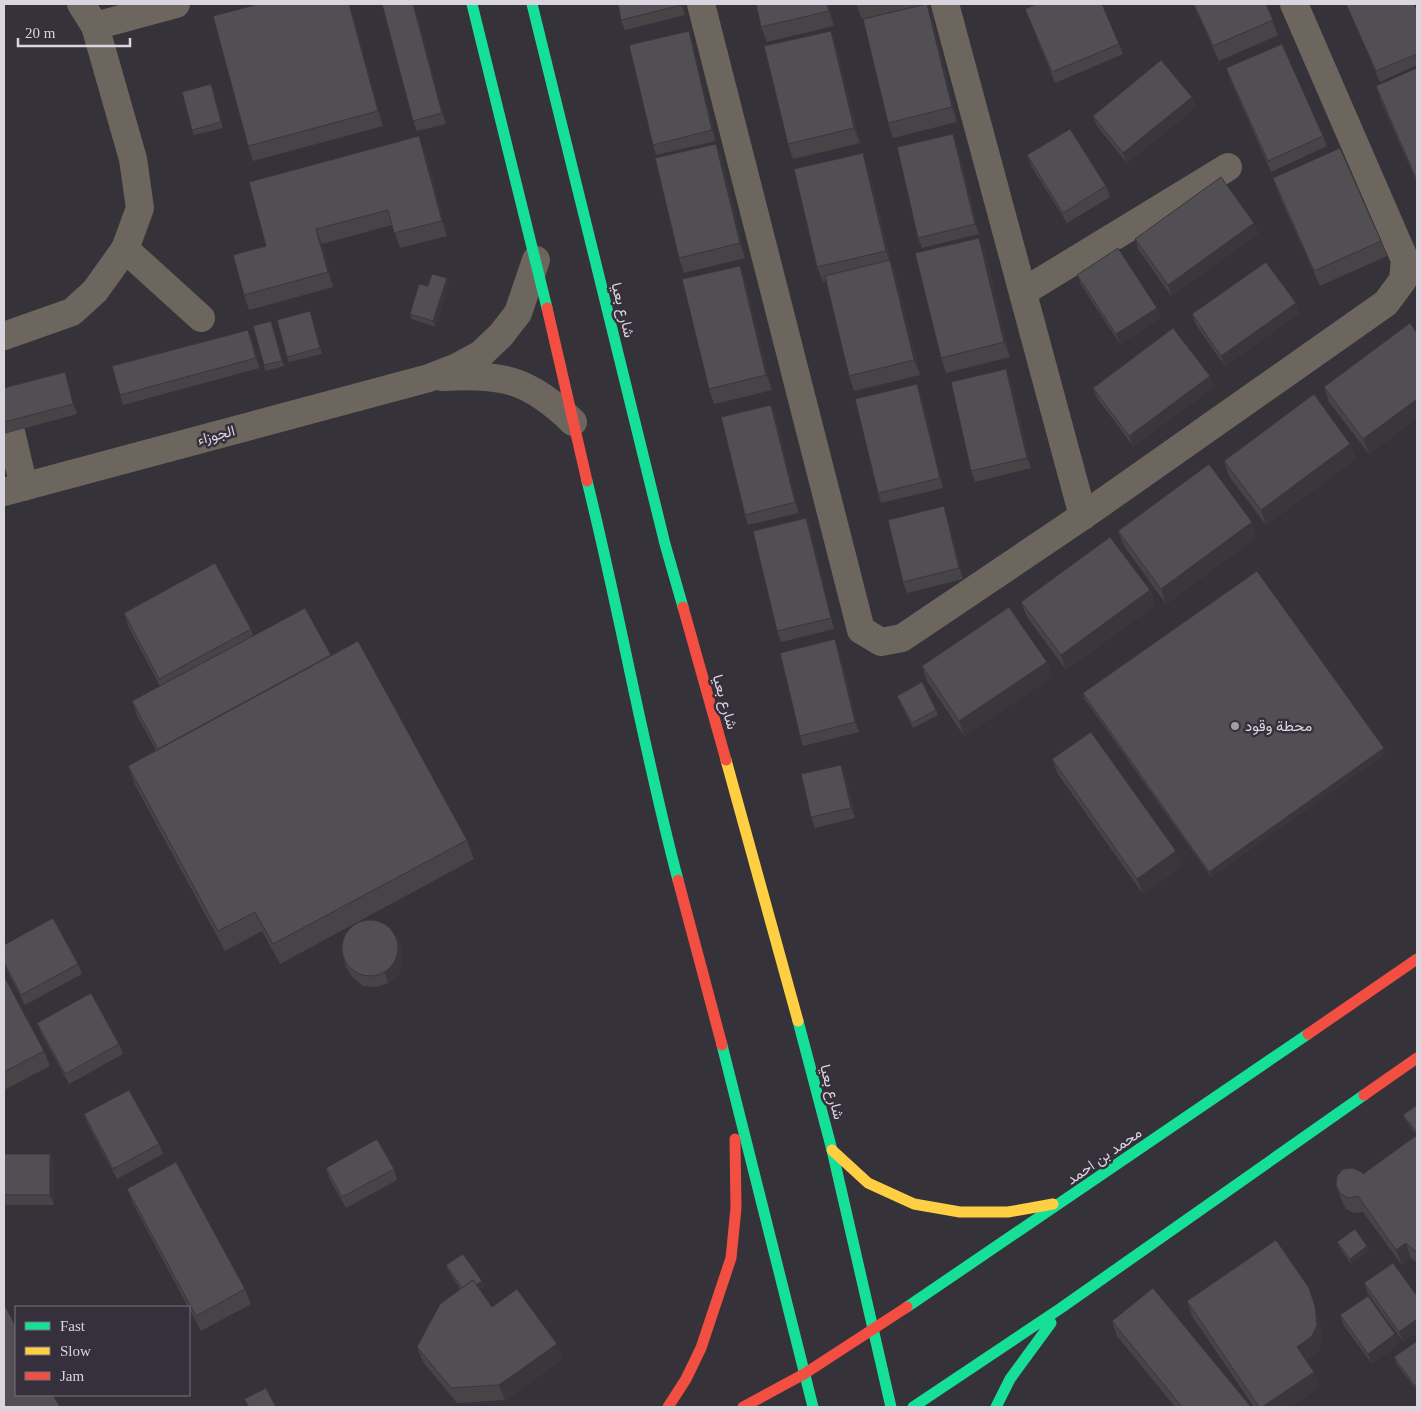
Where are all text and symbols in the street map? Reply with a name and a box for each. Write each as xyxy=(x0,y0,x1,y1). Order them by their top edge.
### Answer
scale bar xyxy=(18,15,130,47)
text: 20 m xyxy=(25,25,56,41)
street label: شارع بعيا xyxy=(606,281,638,340)
street label: الجوزاء xyxy=(195,422,237,449)
street label: شارع بعيا xyxy=(707,673,740,732)
place label: محطة وقود xyxy=(1245,718,1312,735)
marker: محطة وقود xyxy=(1229,720,1241,732)
street label: شارع بعيا xyxy=(814,1063,847,1122)
street label: محمد بن احمد xyxy=(1064,1124,1146,1189)
legend xyxy=(15,1306,190,1396)
text: Fast xyxy=(60,1318,86,1334)
text: Slow xyxy=(60,1343,91,1359)
text: Jam xyxy=(60,1368,84,1384)

